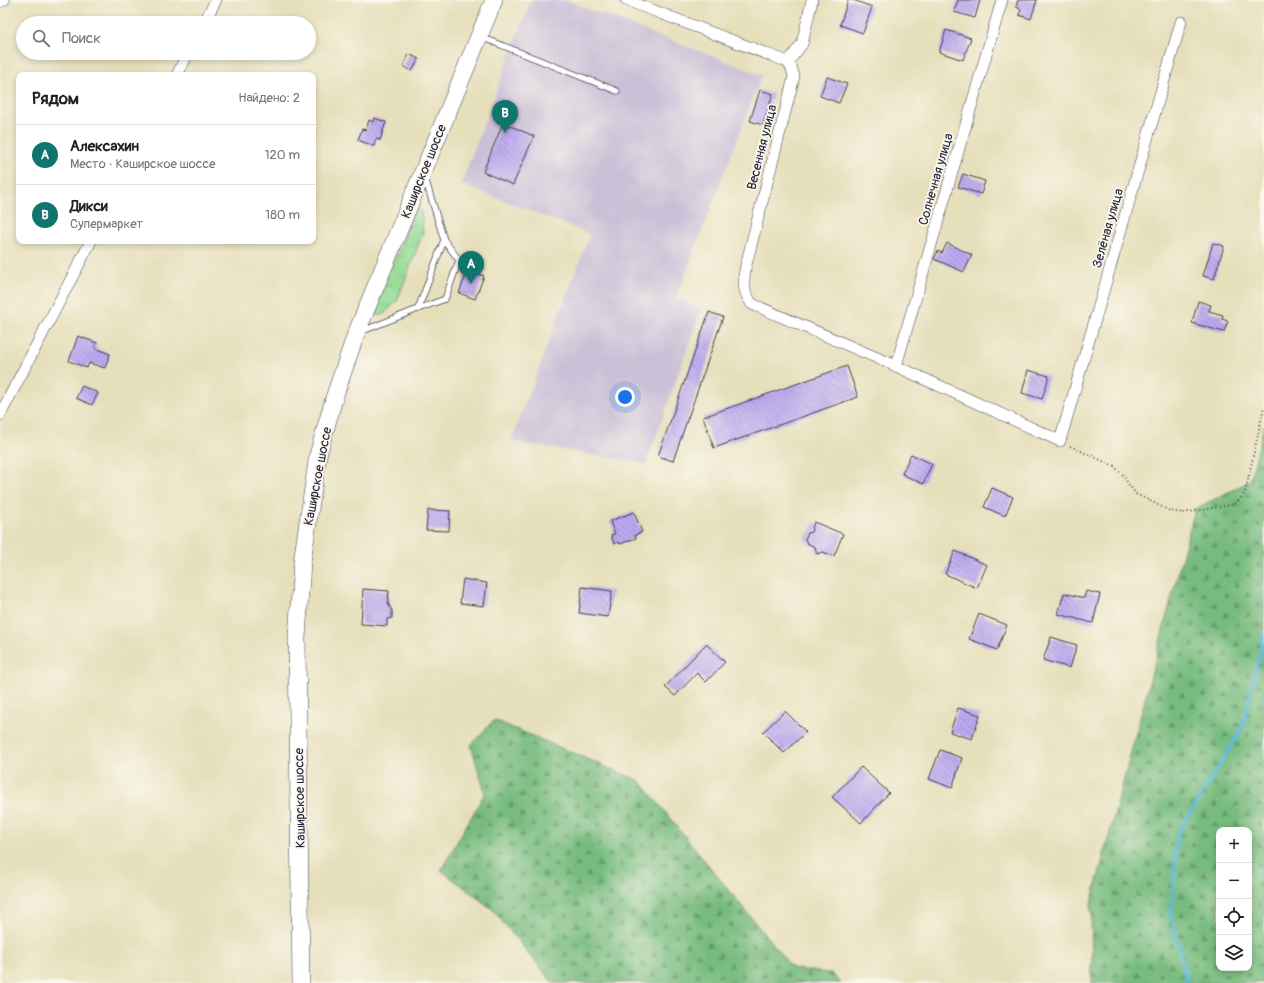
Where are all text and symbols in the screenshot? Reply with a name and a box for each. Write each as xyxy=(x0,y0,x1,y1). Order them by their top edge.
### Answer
search box xyxy=(16,16,316,60)
icon: search xyxy=(30,27,52,49)
text: Поиск xyxy=(62,29,101,48)
text: Рядом xyxy=(32,88,79,109)
text: Найдено: 2 xyxy=(238,90,300,106)
pin: B xyxy=(492,100,518,133)
street label: Весенняя улица xyxy=(744,103,780,191)
street label: Каширское шоссе xyxy=(398,121,450,221)
street label: Солнечная улица xyxy=(915,131,957,227)
text: Алексахин xyxy=(70,137,139,156)
text: A xyxy=(41,147,49,163)
text: 120 m xyxy=(264,147,300,163)
text: Место · Каширское шоссе xyxy=(70,156,215,172)
street label: Зелёная улица xyxy=(1089,187,1127,270)
text: Дикси xyxy=(70,197,108,216)
text: B xyxy=(41,207,49,223)
text: 180 m xyxy=(265,207,300,223)
text: Супермаркет xyxy=(70,216,143,232)
pin: A xyxy=(458,251,484,284)
your location xyxy=(615,387,635,407)
street label: Каширское шоссе xyxy=(301,425,335,527)
street label: Каширское шоссе xyxy=(291,747,309,848)
map controls xyxy=(1216,827,1252,971)
button: + xyxy=(1216,827,1252,863)
button: − xyxy=(1216,863,1252,899)
button: locate xyxy=(1216,899,1252,935)
button: layers xyxy=(1216,935,1252,971)

